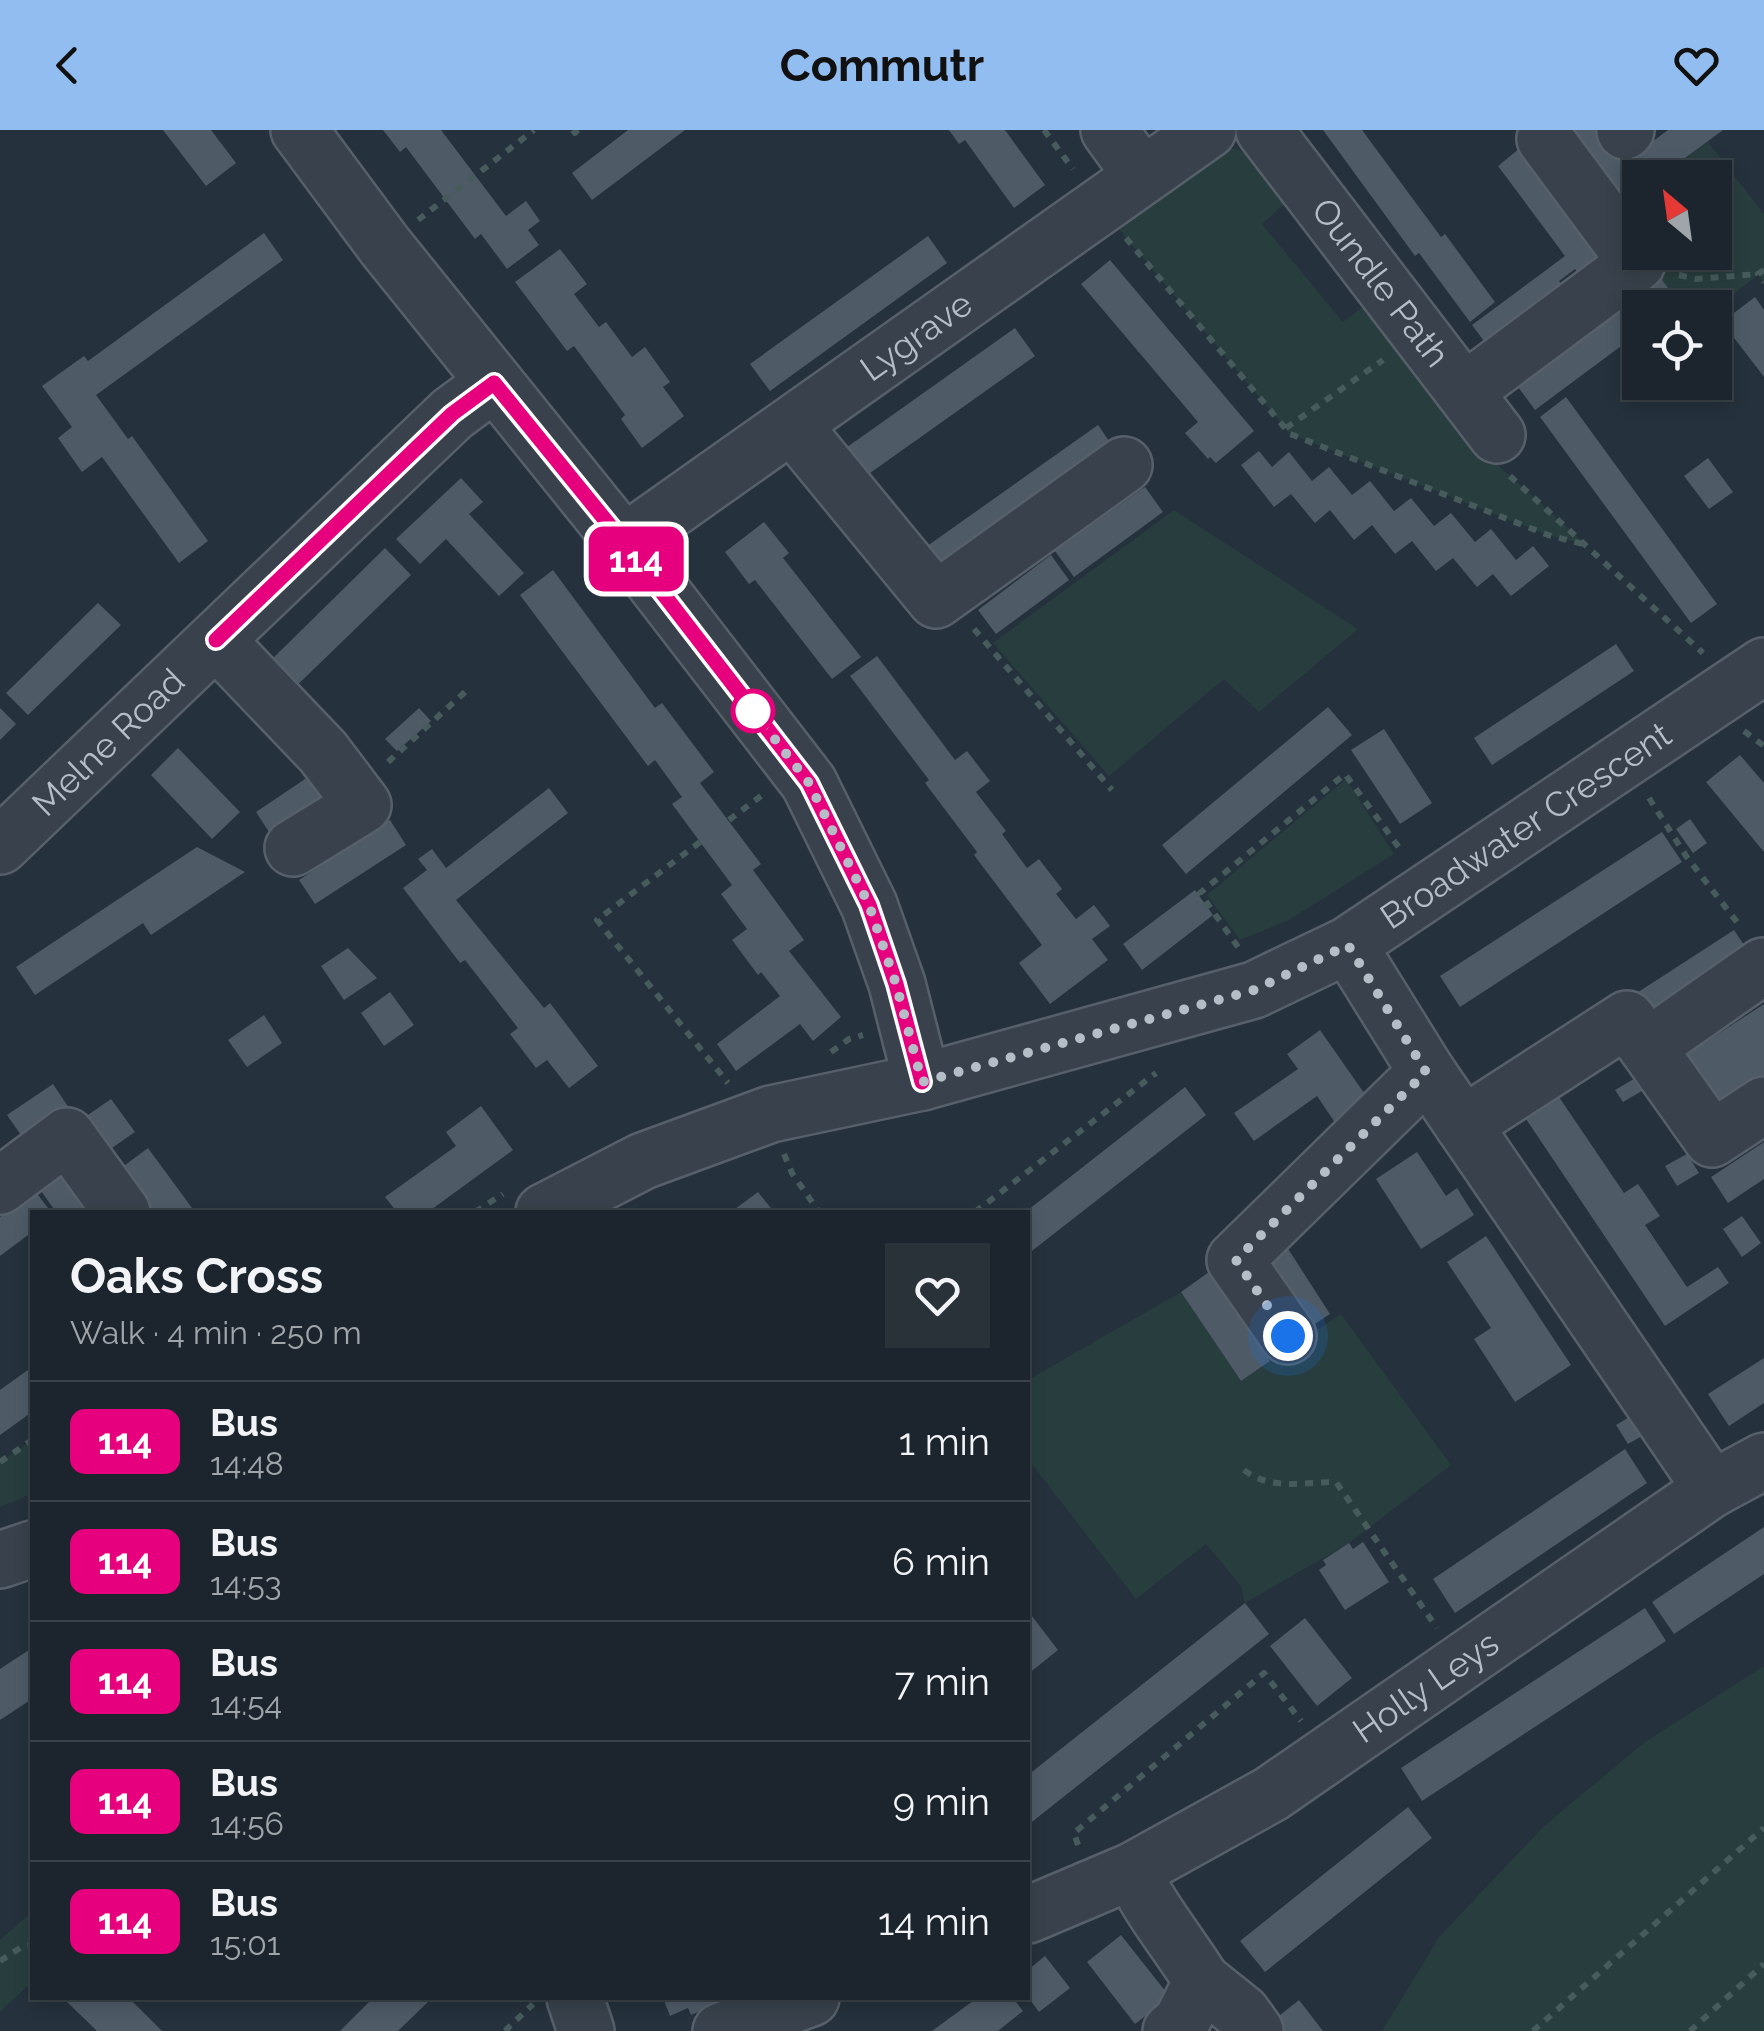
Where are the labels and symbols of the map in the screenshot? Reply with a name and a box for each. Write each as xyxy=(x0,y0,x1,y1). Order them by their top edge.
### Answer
north arrow xyxy=(1622,160,1732,270)
street label: Oundle Path xyxy=(1304,190,1458,375)
street label: Lygrave xyxy=(852,283,980,389)
line badge: 114 xyxy=(578,526,694,592)
street label: Melne Road xyxy=(24,660,193,824)
unlabelled marker xyxy=(732,690,774,732)
street label: Broadwater Crescent xyxy=(1373,713,1679,937)
your location xyxy=(1263,1311,1313,1361)
street label: Holly Leys xyxy=(1345,1622,1506,1751)

